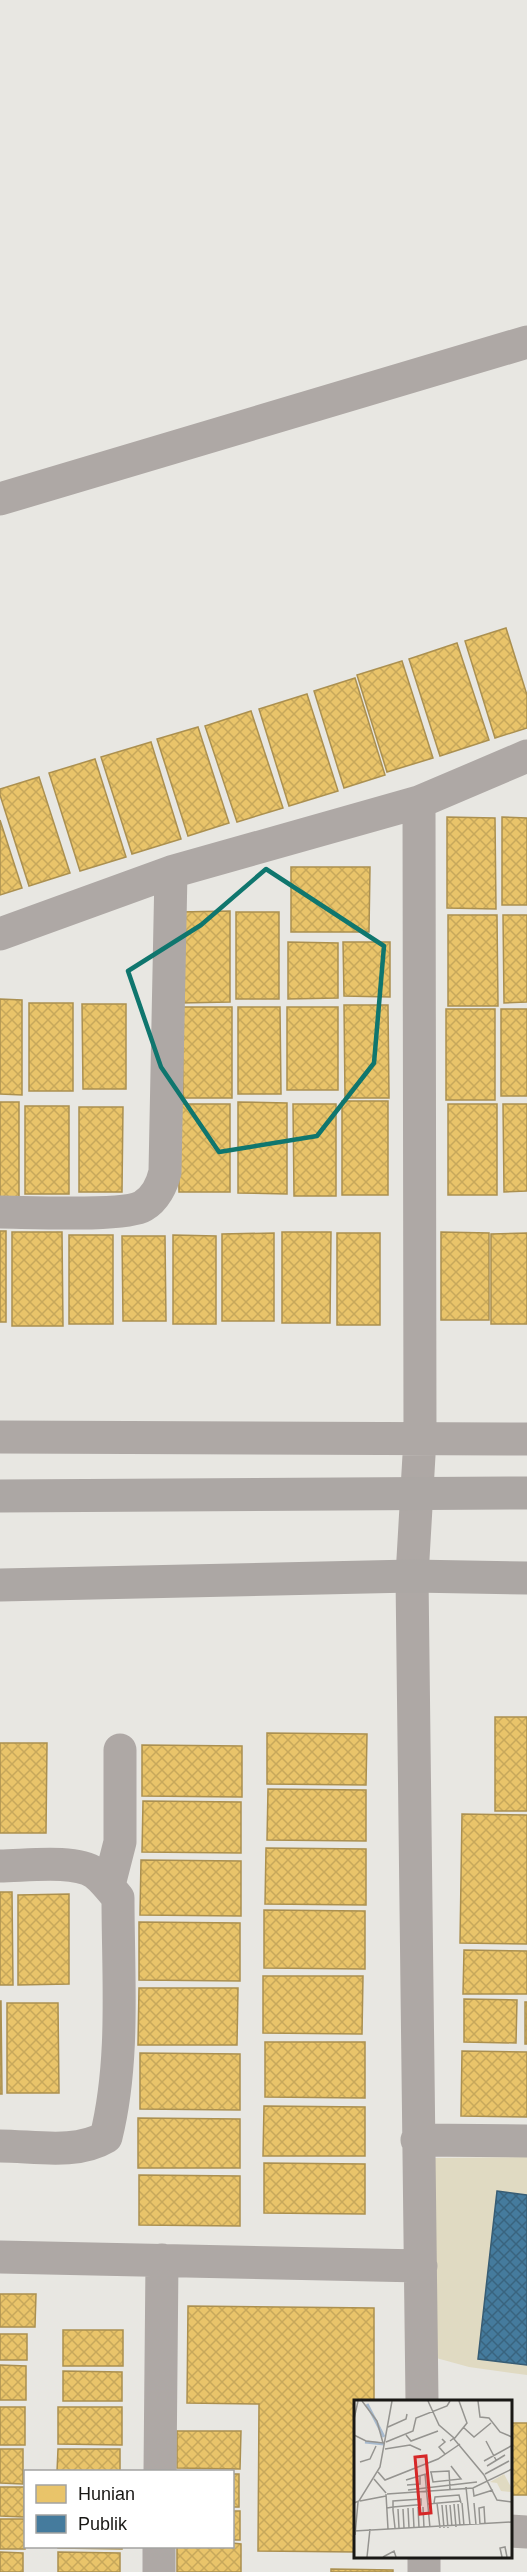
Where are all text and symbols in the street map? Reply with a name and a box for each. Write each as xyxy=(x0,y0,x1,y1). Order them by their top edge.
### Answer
inset map xyxy=(354,2400,512,2557)
legend xyxy=(24,2470,234,2548)
text: Hunian xyxy=(78,2484,135,2504)
text: Publik xyxy=(78,2514,128,2534)

